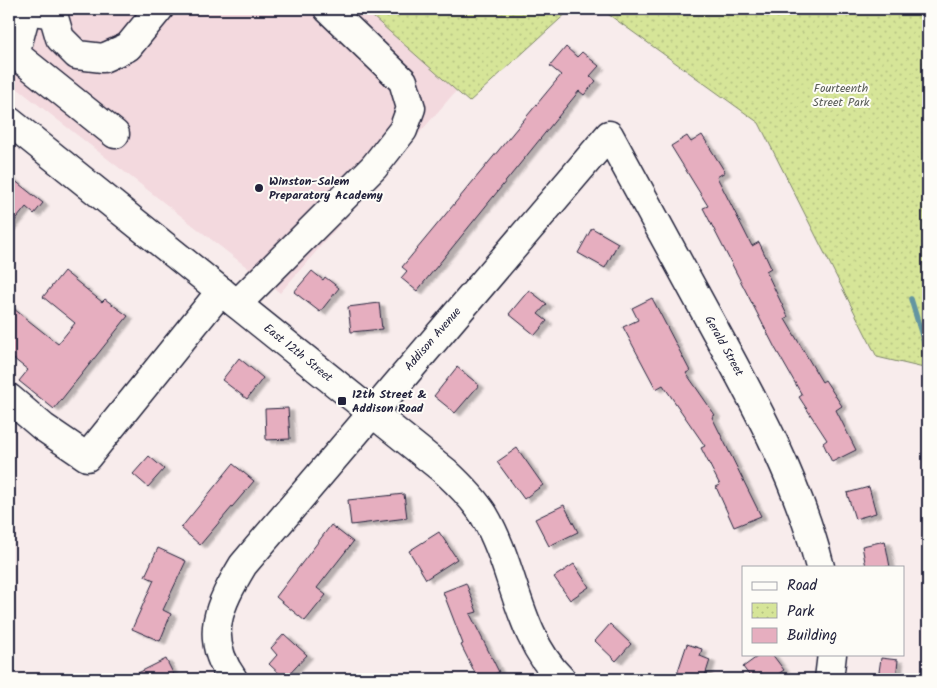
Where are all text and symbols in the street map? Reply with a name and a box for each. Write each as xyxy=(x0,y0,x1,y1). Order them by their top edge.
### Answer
park label: Fourteenth Street Park xyxy=(813,79,870,112)
place label: Winston-Salem Preparatory Academy xyxy=(269,172,384,205)
marker: Winston-Salem Preparatory Academy xyxy=(253,182,265,194)
street label: Addison Avenue xyxy=(400,302,467,375)
street label: Gerald Street xyxy=(700,312,749,380)
street label: East 12th Street xyxy=(259,319,337,387)
place label: 12th Street & Addison Road xyxy=(352,385,427,418)
marker: 12th Street & Addison Road xyxy=(336,395,348,407)
legend xyxy=(742,566,904,656)
text: Road xyxy=(787,574,818,598)
text: Park xyxy=(787,600,815,624)
text: Building xyxy=(787,624,837,648)

